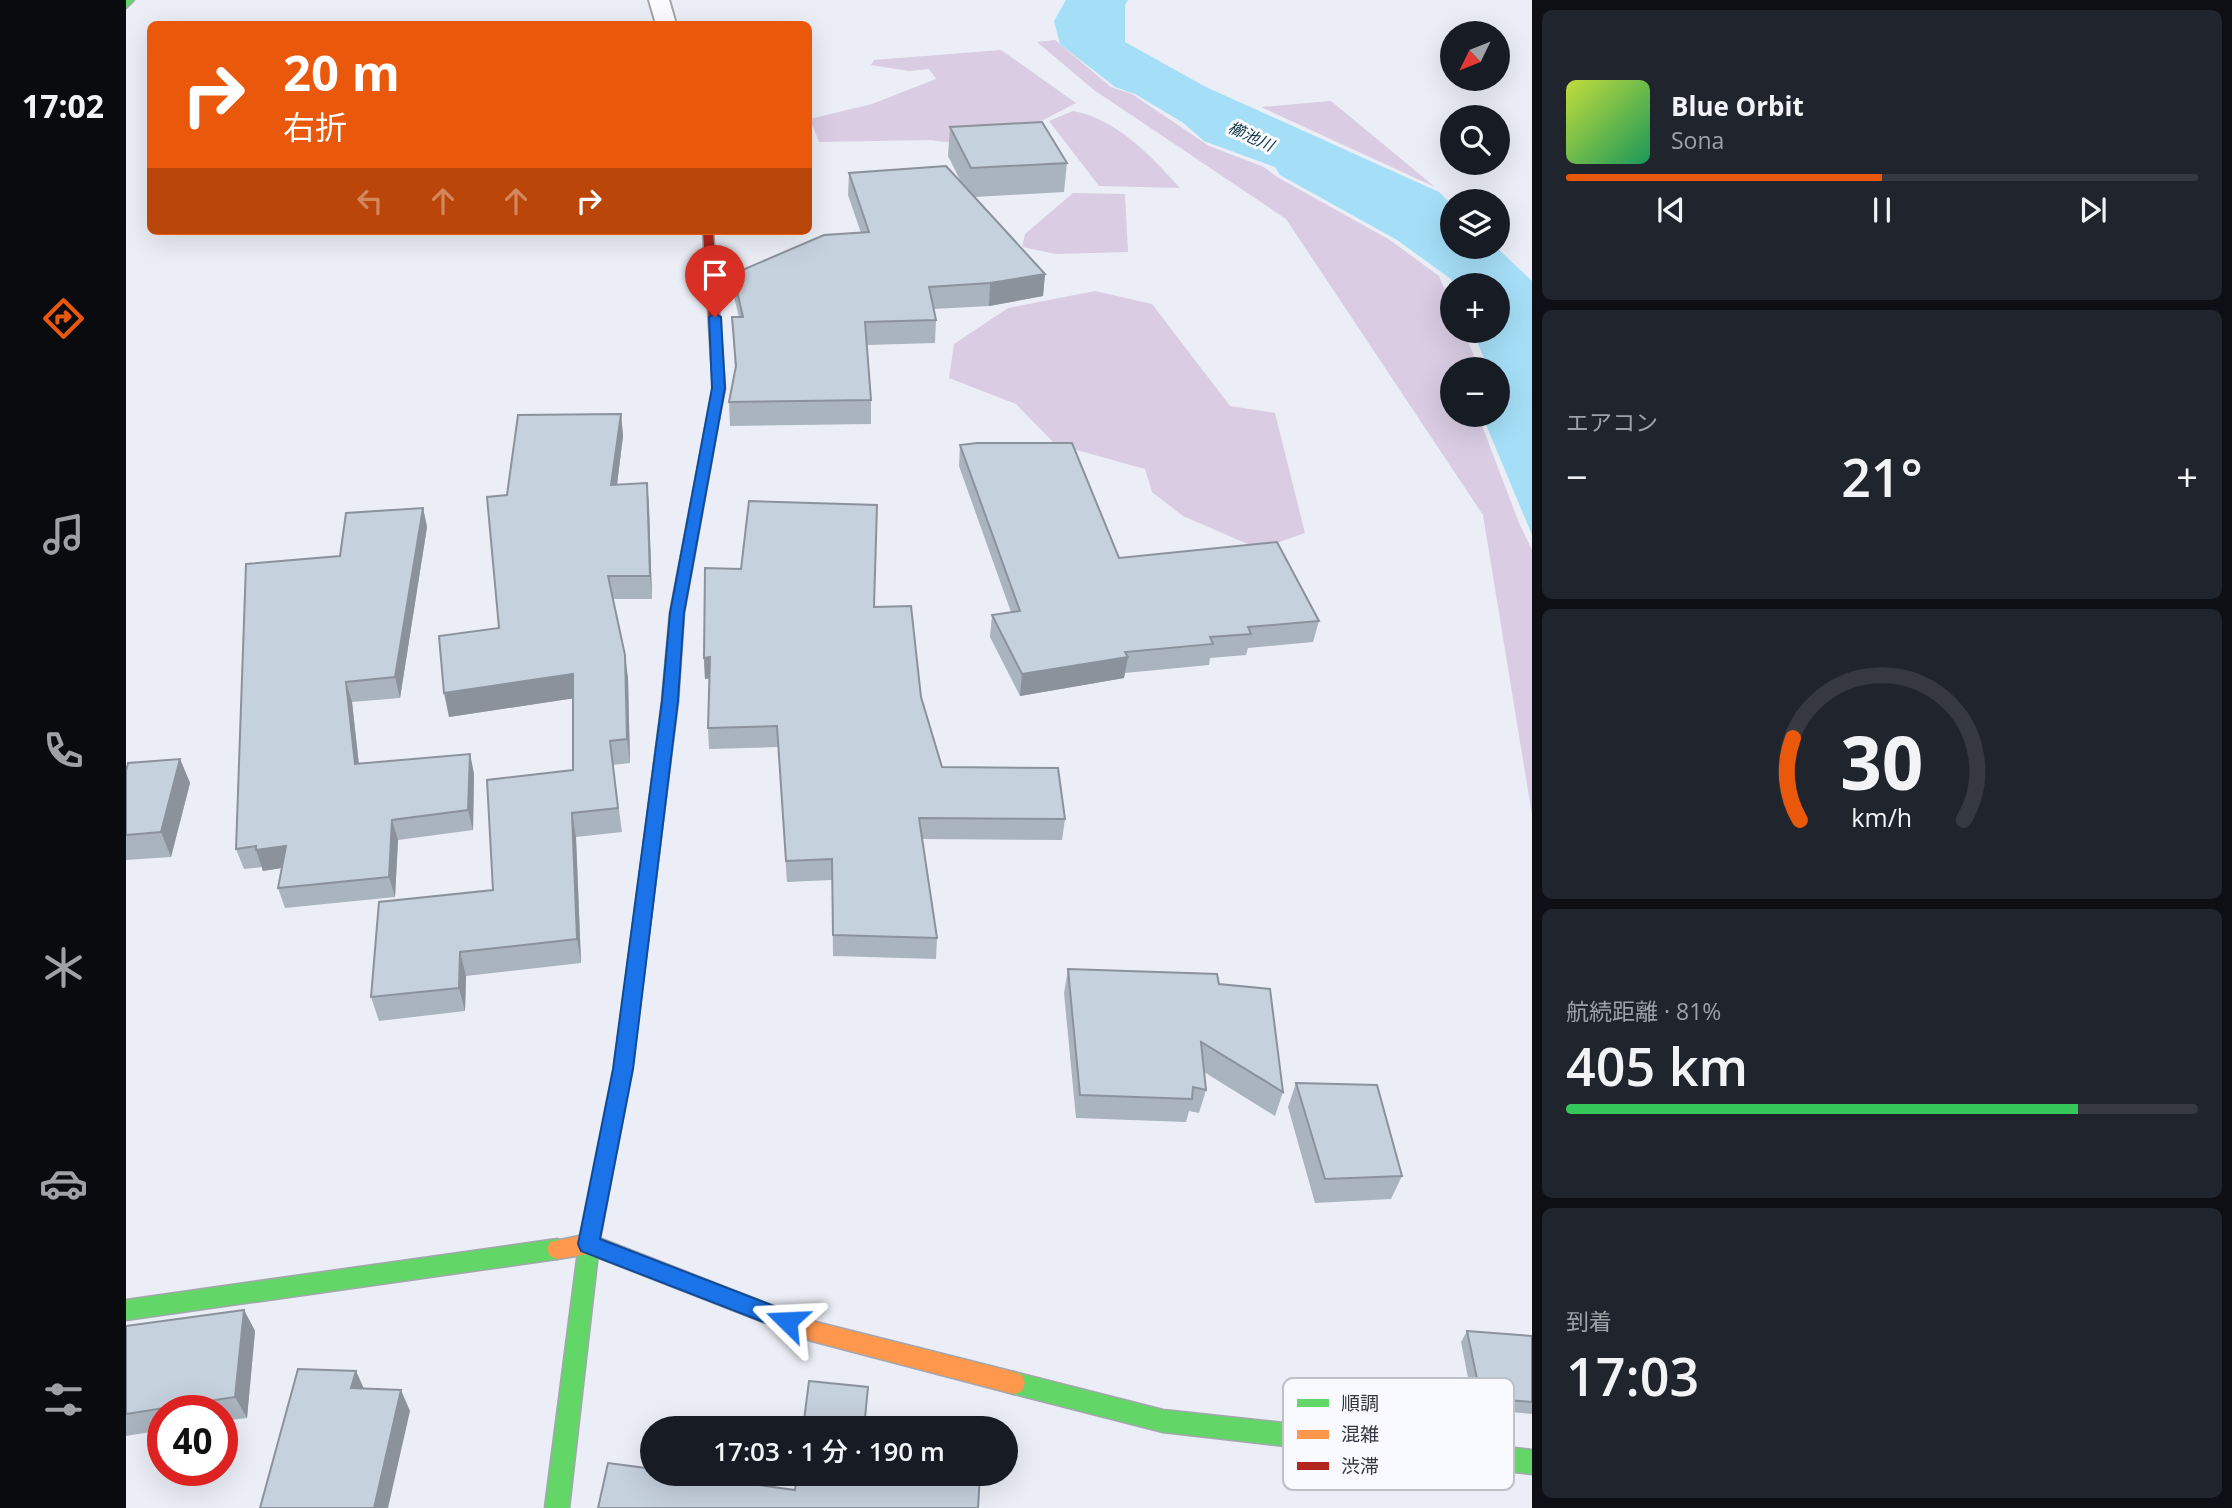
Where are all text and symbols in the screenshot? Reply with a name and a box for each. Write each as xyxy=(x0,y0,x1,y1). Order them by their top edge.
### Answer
north arrow xyxy=(1440,21,1510,91)
map controls xyxy=(1440,21,1510,427)
text: 20 m xyxy=(283,39,400,105)
icon: right xyxy=(168,49,259,140)
text: 17:02 xyxy=(22,84,104,127)
text: Blue Orbit xyxy=(1671,88,1804,124)
text: 右折 xyxy=(283,105,347,148)
button: search xyxy=(1440,105,1510,175)
water label: 櫛池川 xyxy=(1225,116,1279,157)
text: Sona xyxy=(1671,124,1724,156)
icon: left xyxy=(351,182,389,220)
icon: ahead xyxy=(424,182,462,220)
icon: ahead xyxy=(497,182,535,220)
icon: right xyxy=(570,182,608,220)
button: layers xyxy=(1440,189,1510,259)
icon: previous xyxy=(1652,191,1690,229)
icon: pause xyxy=(1863,191,1901,229)
icon: next xyxy=(2074,191,2112,229)
pin xyxy=(685,245,745,317)
icon: arrive xyxy=(696,256,734,294)
button: + xyxy=(1440,273,1510,343)
icon: directions xyxy=(39,294,88,343)
button: − xyxy=(1440,357,1510,427)
text: エアコン xyxy=(1566,406,1658,438)
text: 21° xyxy=(1841,441,1923,512)
text: − xyxy=(1566,450,1588,502)
text: + xyxy=(2176,450,2198,502)
icon: music xyxy=(39,510,88,559)
text: 30 xyxy=(1840,712,1924,811)
icon: phone xyxy=(39,726,88,775)
text: km/h xyxy=(1852,800,1912,834)
icon: climate xyxy=(39,943,88,992)
text: 航続距離 · 81% xyxy=(1566,995,1721,1027)
text: 405 km xyxy=(1566,1030,1748,1101)
icon: car xyxy=(39,1159,88,1208)
position arrow xyxy=(750,1284,824,1358)
text: 到着 xyxy=(1566,1305,1612,1337)
text: 17:03 xyxy=(1566,1340,1699,1411)
icon: filters xyxy=(39,1375,88,1424)
legend xyxy=(1283,1378,1514,1490)
text: 順調 xyxy=(1341,1390,1379,1416)
speed limit sign: 40 xyxy=(147,1395,238,1486)
text: 混雑 xyxy=(1341,1421,1379,1447)
text: 17:03 · 1 分 · 190 m xyxy=(713,1433,945,1469)
text: 渋滞 xyxy=(1341,1453,1379,1479)

